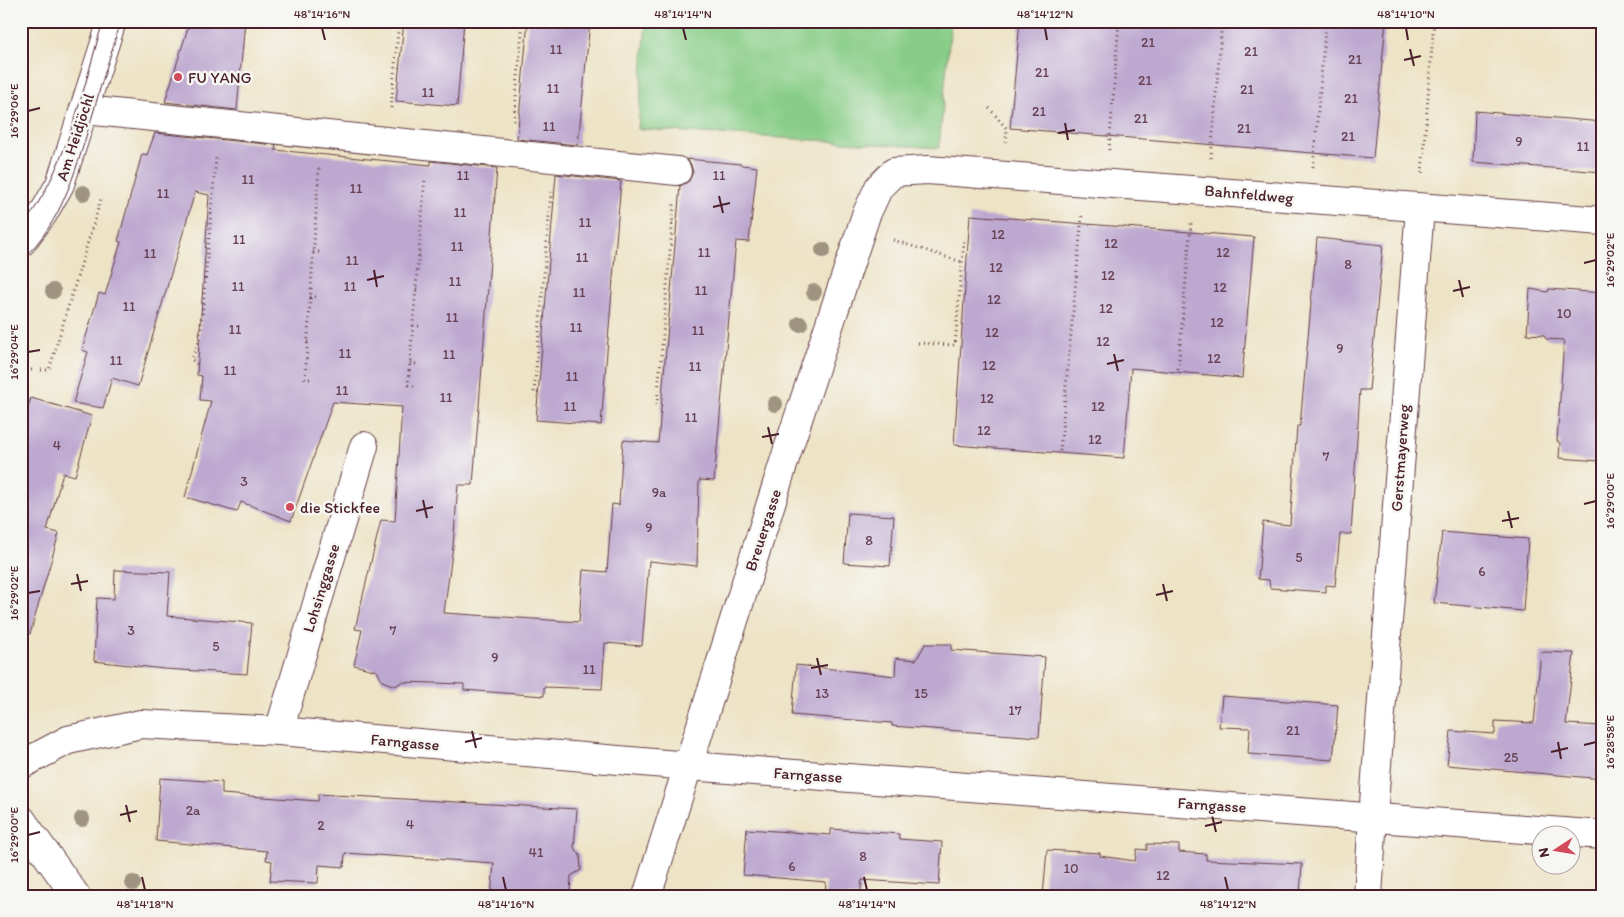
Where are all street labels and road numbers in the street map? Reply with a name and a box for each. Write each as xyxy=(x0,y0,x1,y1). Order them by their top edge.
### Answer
street label: Am Heidjöchl xyxy=(52,90,98,183)
street label: Bahnfeldweg xyxy=(1204,181,1295,207)
street label: Gerstmayerweg xyxy=(1387,403,1413,512)
street label: Breuergasse xyxy=(741,487,785,573)
street label: Lohsinggasse xyxy=(299,541,343,635)
street label: Farngasse xyxy=(370,730,440,754)
street label: Farngasse xyxy=(773,763,843,787)
street label: Farngasse xyxy=(1177,793,1247,817)

